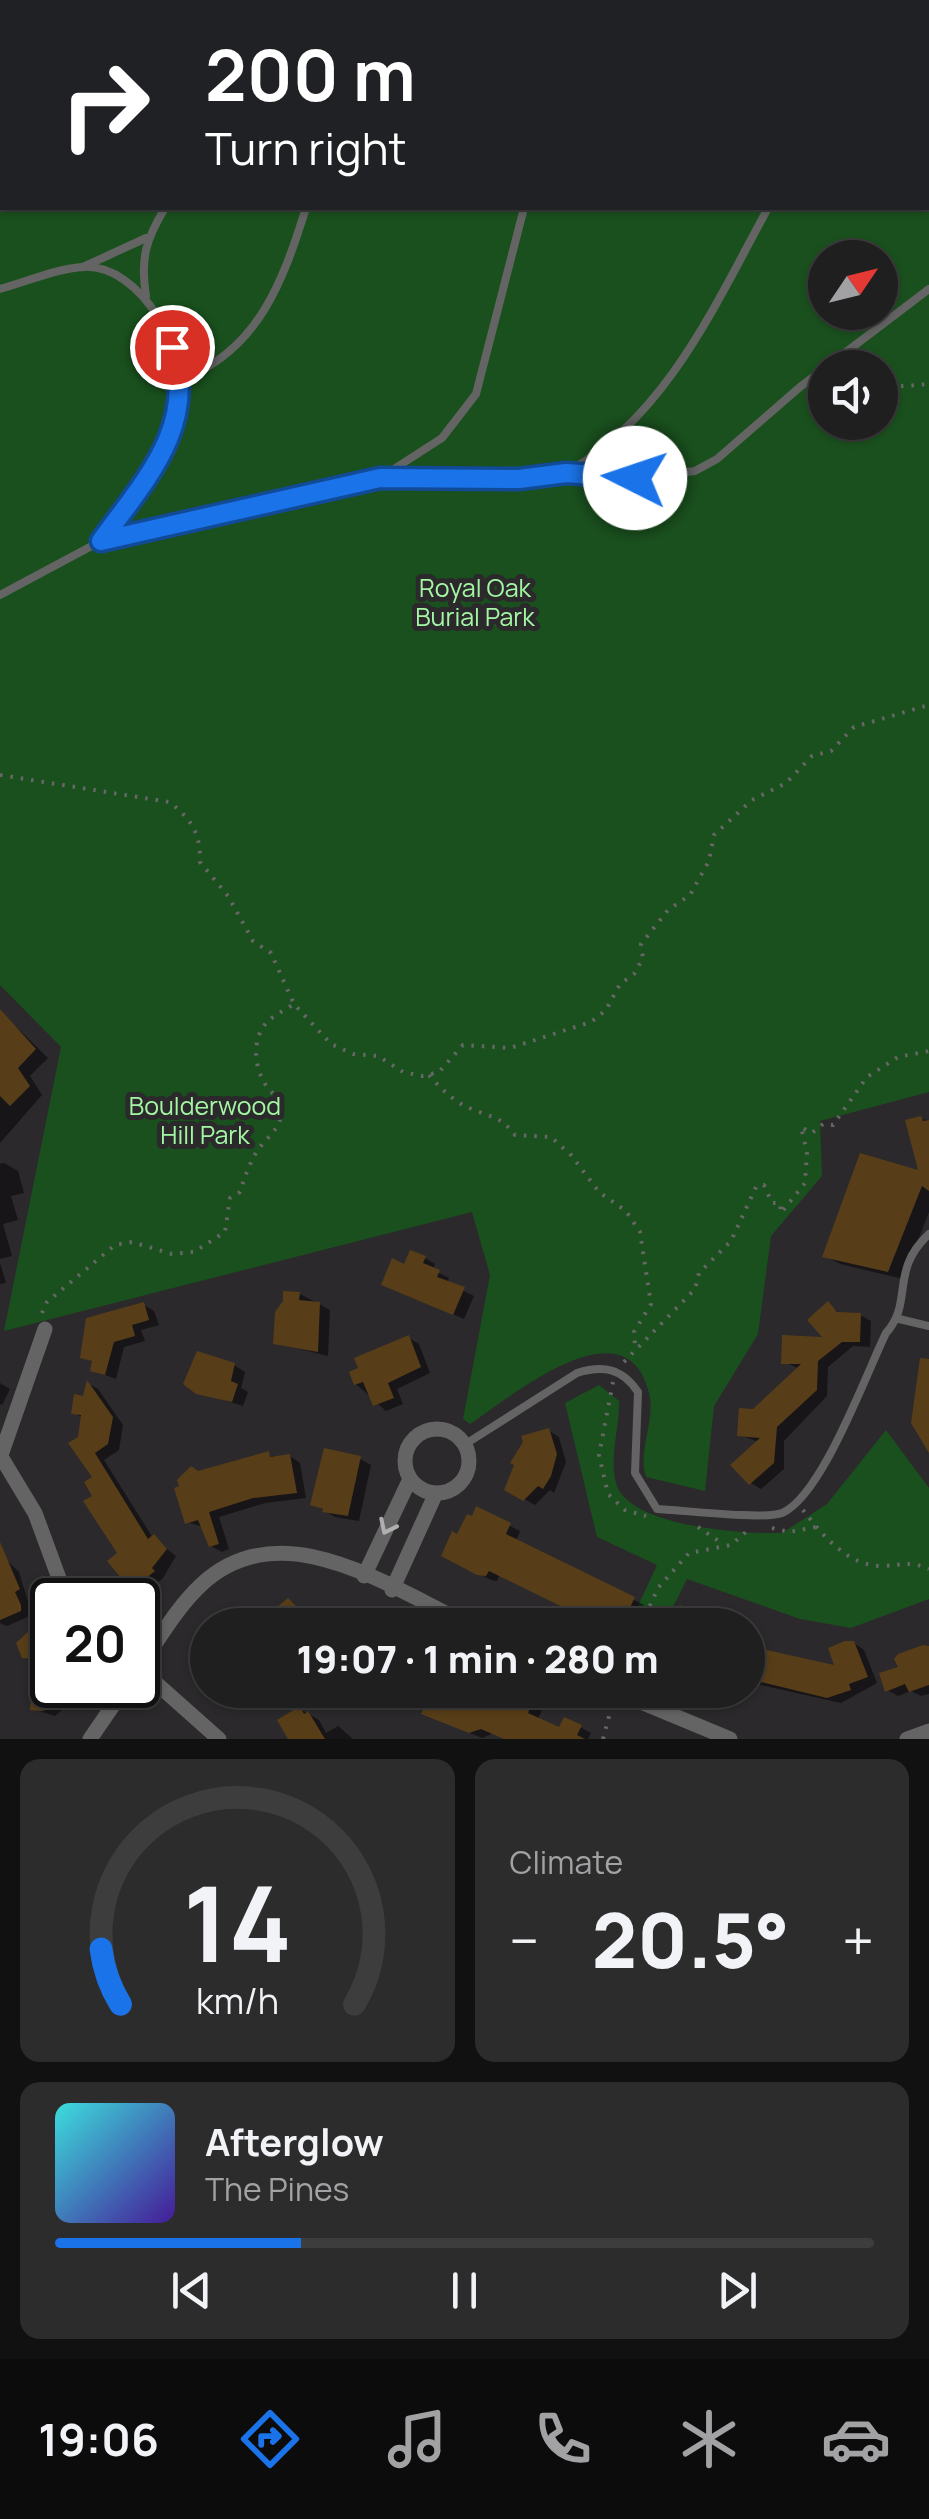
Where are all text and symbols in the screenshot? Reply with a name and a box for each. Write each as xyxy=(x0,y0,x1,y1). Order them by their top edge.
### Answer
text: 200 m xyxy=(205,26,416,122)
icon: right xyxy=(40,40,170,170)
text: Turn right xyxy=(205,117,406,179)
north arrow xyxy=(808,240,898,330)
map controls xyxy=(808,240,898,440)
pin xyxy=(130,305,215,390)
icon: arrive xyxy=(145,320,200,375)
button: sound xyxy=(808,350,898,440)
position arrow xyxy=(583,426,687,530)
park label: Royal Oak Burial Park xyxy=(415,570,535,634)
park label: Boulderwood Hill Park xyxy=(129,1088,281,1152)
one-way arrow xyxy=(380,1517,400,1535)
speed limit sign: 20 xyxy=(30,1578,160,1708)
text: 19:07 · 1 min · 280 m xyxy=(296,1632,659,1684)
text: Climate xyxy=(510,1840,623,1884)
text: 14 xyxy=(183,1851,292,1993)
text: 20.5° xyxy=(592,1888,790,1991)
text: − xyxy=(510,1902,539,1978)
text: + xyxy=(842,1902,874,1978)
text: km/h xyxy=(196,1976,279,2025)
text: Afterglow xyxy=(205,2115,384,2167)
text: The Pines xyxy=(205,2167,349,2211)
icon: previous xyxy=(164,2263,219,2318)
icon: pause xyxy=(437,2263,492,2318)
icon: next xyxy=(710,2263,765,2318)
icon: directions xyxy=(235,2404,305,2474)
icon: music xyxy=(382,2404,452,2474)
icon: phone xyxy=(528,2404,598,2474)
icon: climate xyxy=(674,2404,744,2474)
icon: car xyxy=(821,2404,891,2474)
text: 19:06 xyxy=(38,2408,159,2470)

